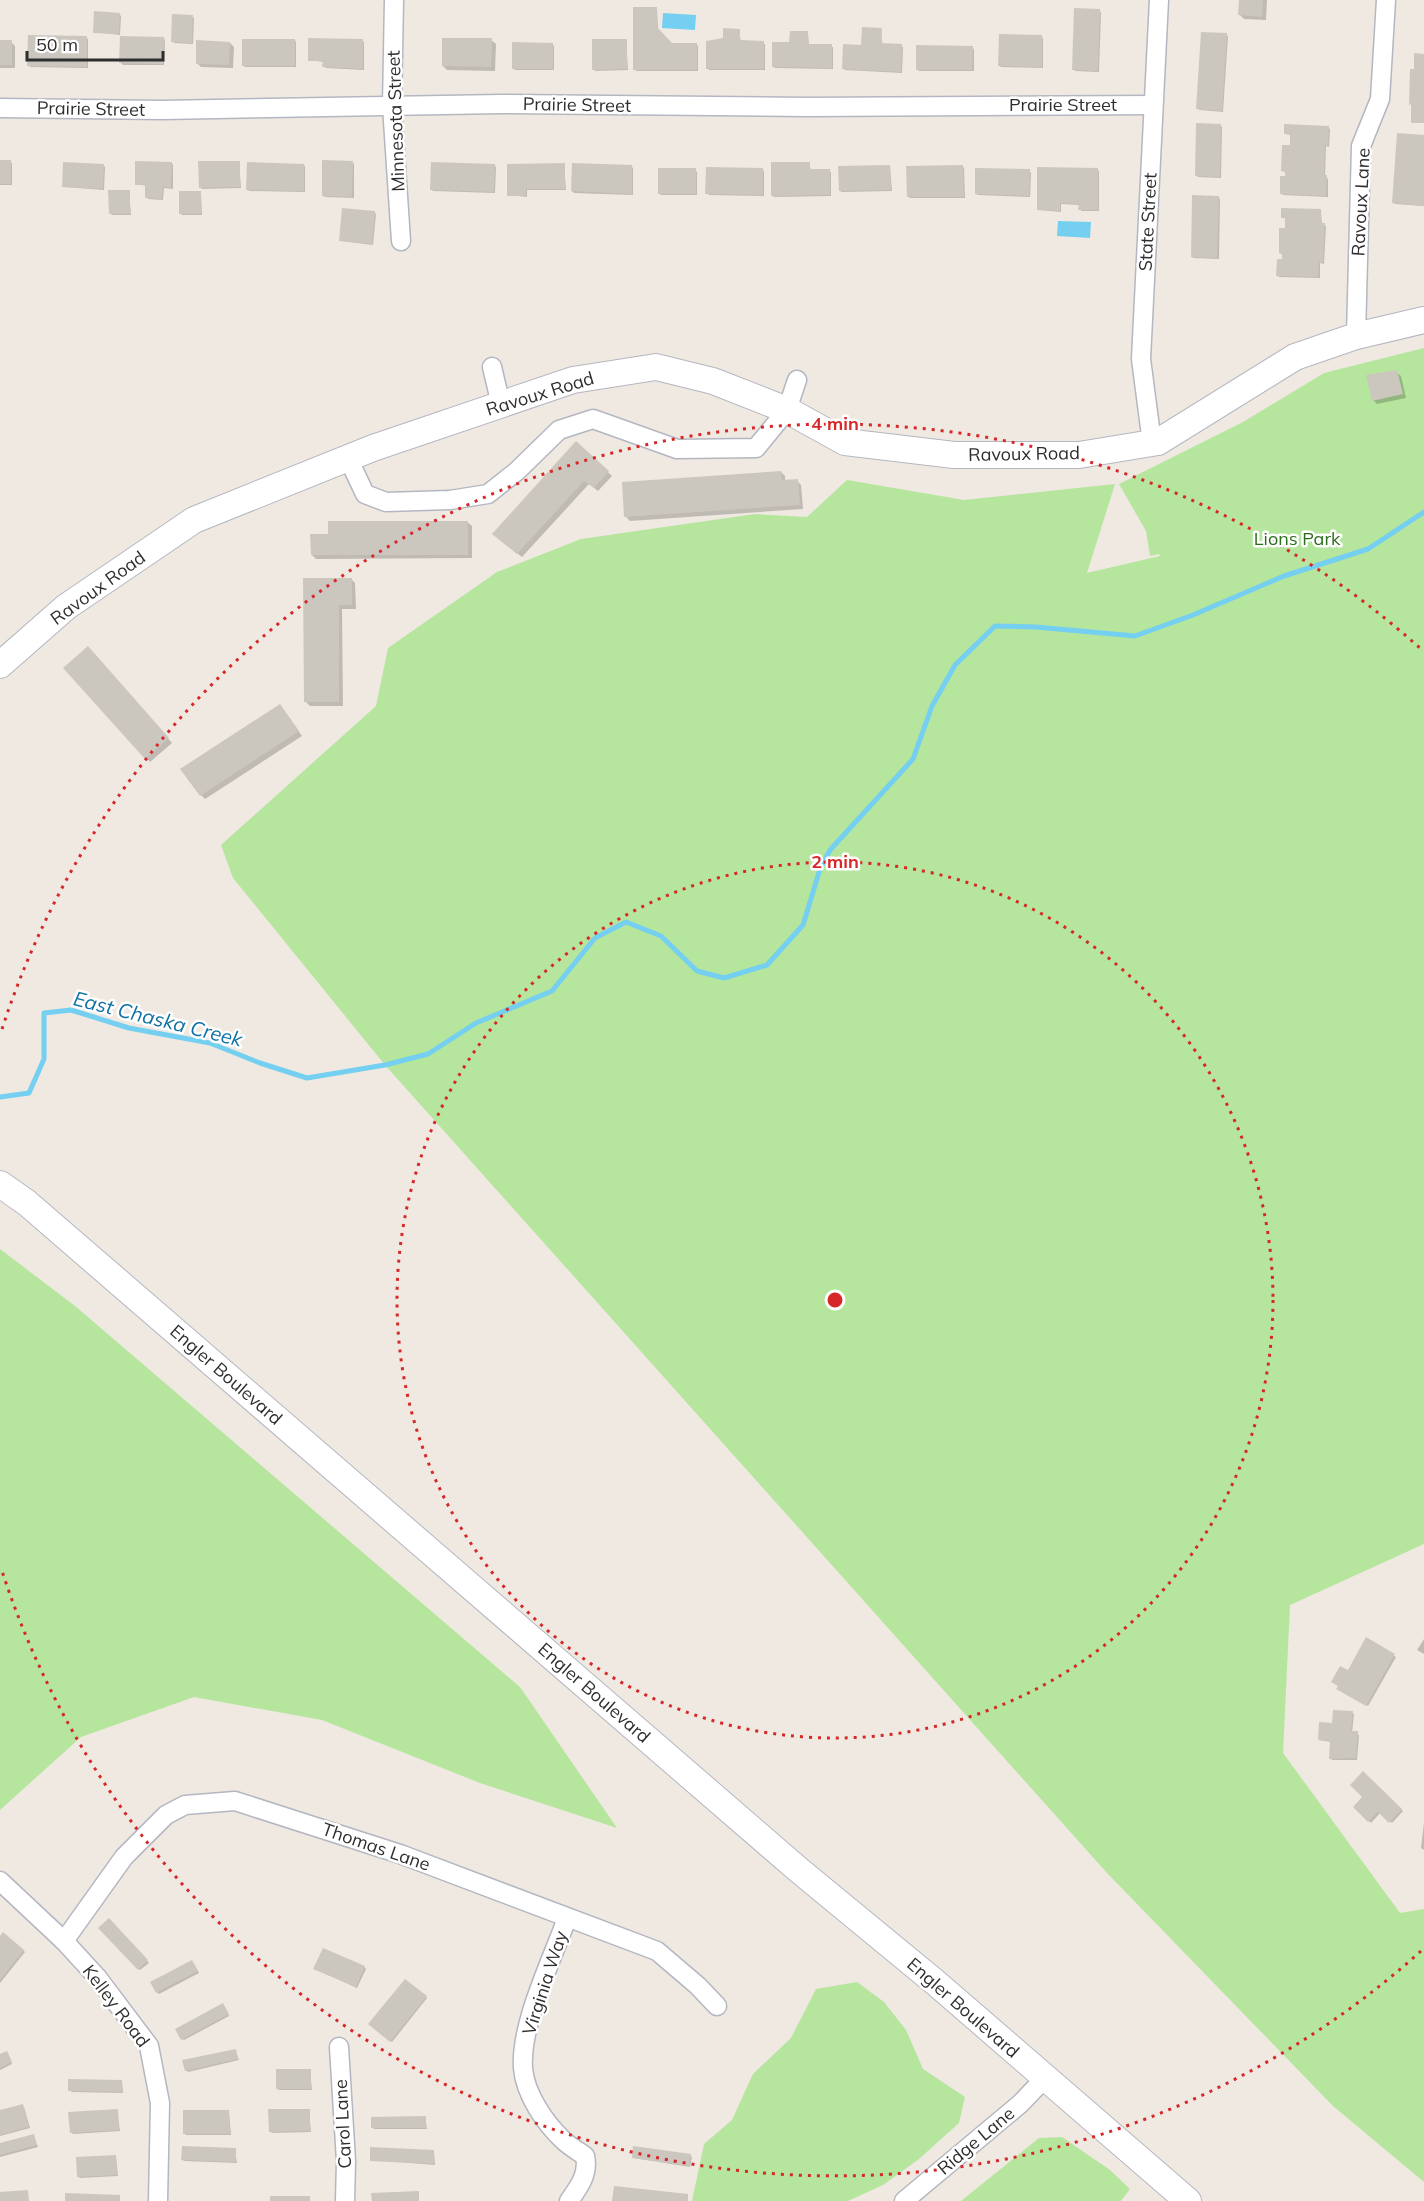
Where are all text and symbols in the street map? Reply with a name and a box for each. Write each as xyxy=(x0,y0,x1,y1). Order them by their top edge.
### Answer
scale bar xyxy=(27,24,164,62)
text: 50 m xyxy=(36,33,78,56)
street label: Minnesota Street xyxy=(382,50,409,192)
street label: Prairie Street xyxy=(523,92,631,117)
street label: Prairie Street xyxy=(1009,93,1117,116)
street label: Prairie Street xyxy=(37,96,145,121)
street label: Ravoux Lane xyxy=(1346,147,1375,257)
street label: State Street xyxy=(1133,172,1162,272)
street label: Ravoux Road xyxy=(483,366,597,421)
text: 4 min xyxy=(811,412,859,435)
street label: Ravoux Road xyxy=(968,441,1080,466)
park label: Lions Park xyxy=(1254,527,1341,550)
street label: Ravoux Road xyxy=(46,545,150,630)
text: 2 min xyxy=(811,850,859,873)
water label: East Chaska Creek xyxy=(71,985,246,1052)
centre of rings xyxy=(825,1290,845,1310)
street label: Engler Boulevard xyxy=(165,1320,287,1430)
street label: Engler Boulevard xyxy=(533,1638,655,1748)
street label: Thomas Lane xyxy=(319,1817,433,1876)
street label: Virginia Way xyxy=(517,1928,572,2038)
street label: Engler Boulevard xyxy=(902,1953,1024,2063)
street label: Kelley Road xyxy=(78,1960,155,2052)
street label: Carol Lane xyxy=(329,2079,356,2169)
street label: Ridge Lane xyxy=(932,2102,1019,2180)

